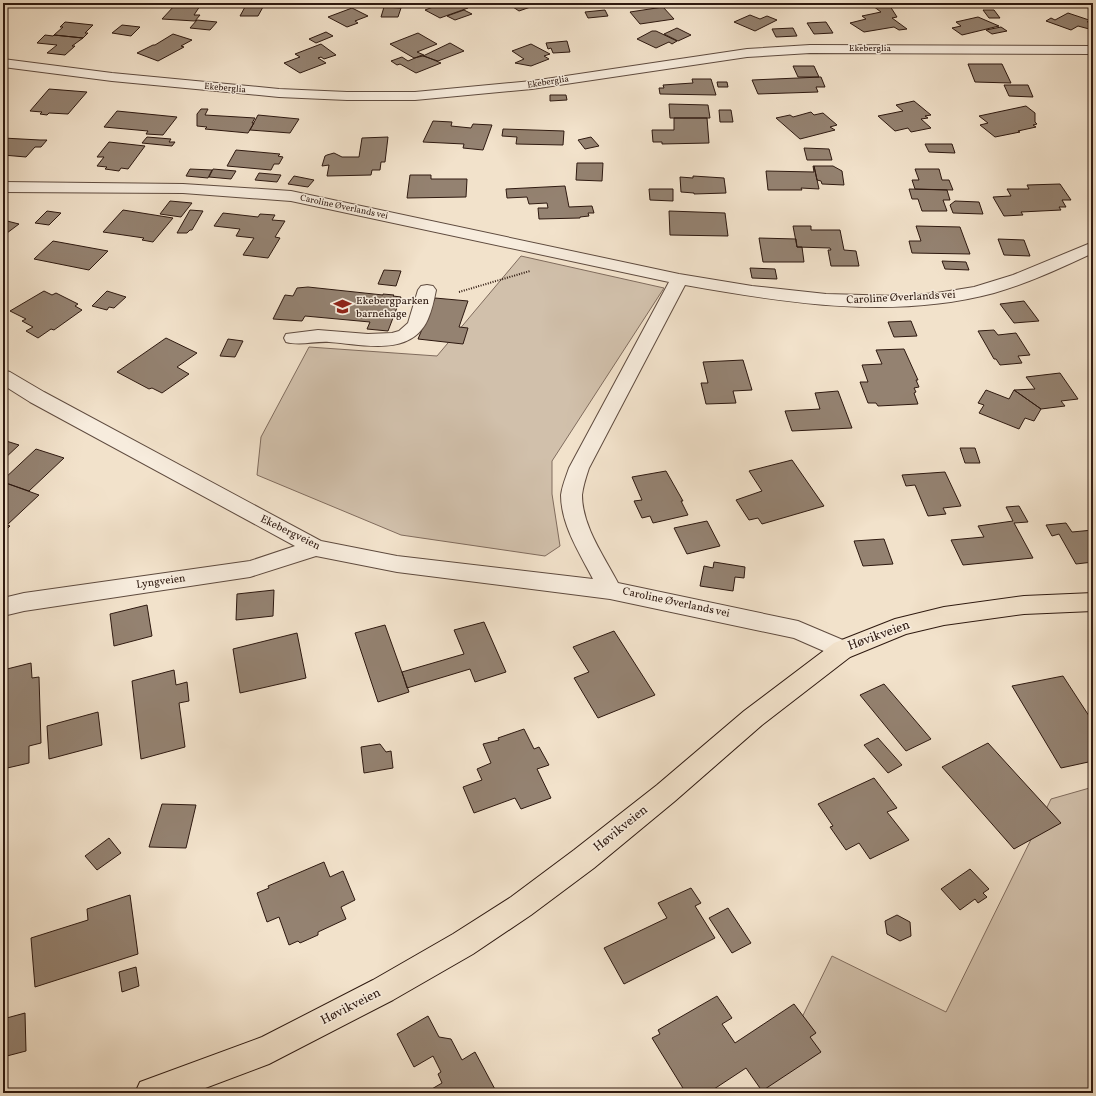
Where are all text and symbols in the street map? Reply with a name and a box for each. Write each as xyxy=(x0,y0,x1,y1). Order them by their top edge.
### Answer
street label: Ekeberglia xyxy=(849,42,891,55)
street label: Ekeberglia xyxy=(526,72,570,92)
street label: Ekeberglia xyxy=(204,80,247,96)
street label: Caroline Øverlands vei xyxy=(299,191,389,223)
street label: Caroline Øverlands vei xyxy=(846,288,956,308)
place label: Ekebergparken barnehage xyxy=(356,294,430,322)
school or university icon: Ekebergparken barnehage xyxy=(333,297,353,317)
street label: Ekebergveien xyxy=(257,512,323,554)
street label: Lyngveien xyxy=(135,571,187,593)
street label: Caroline Øverlands vei xyxy=(621,584,731,622)
street label: Høvikveien xyxy=(845,616,913,656)
street label: Høvikveien xyxy=(590,801,652,857)
street label: Høvikveien xyxy=(318,984,384,1030)

